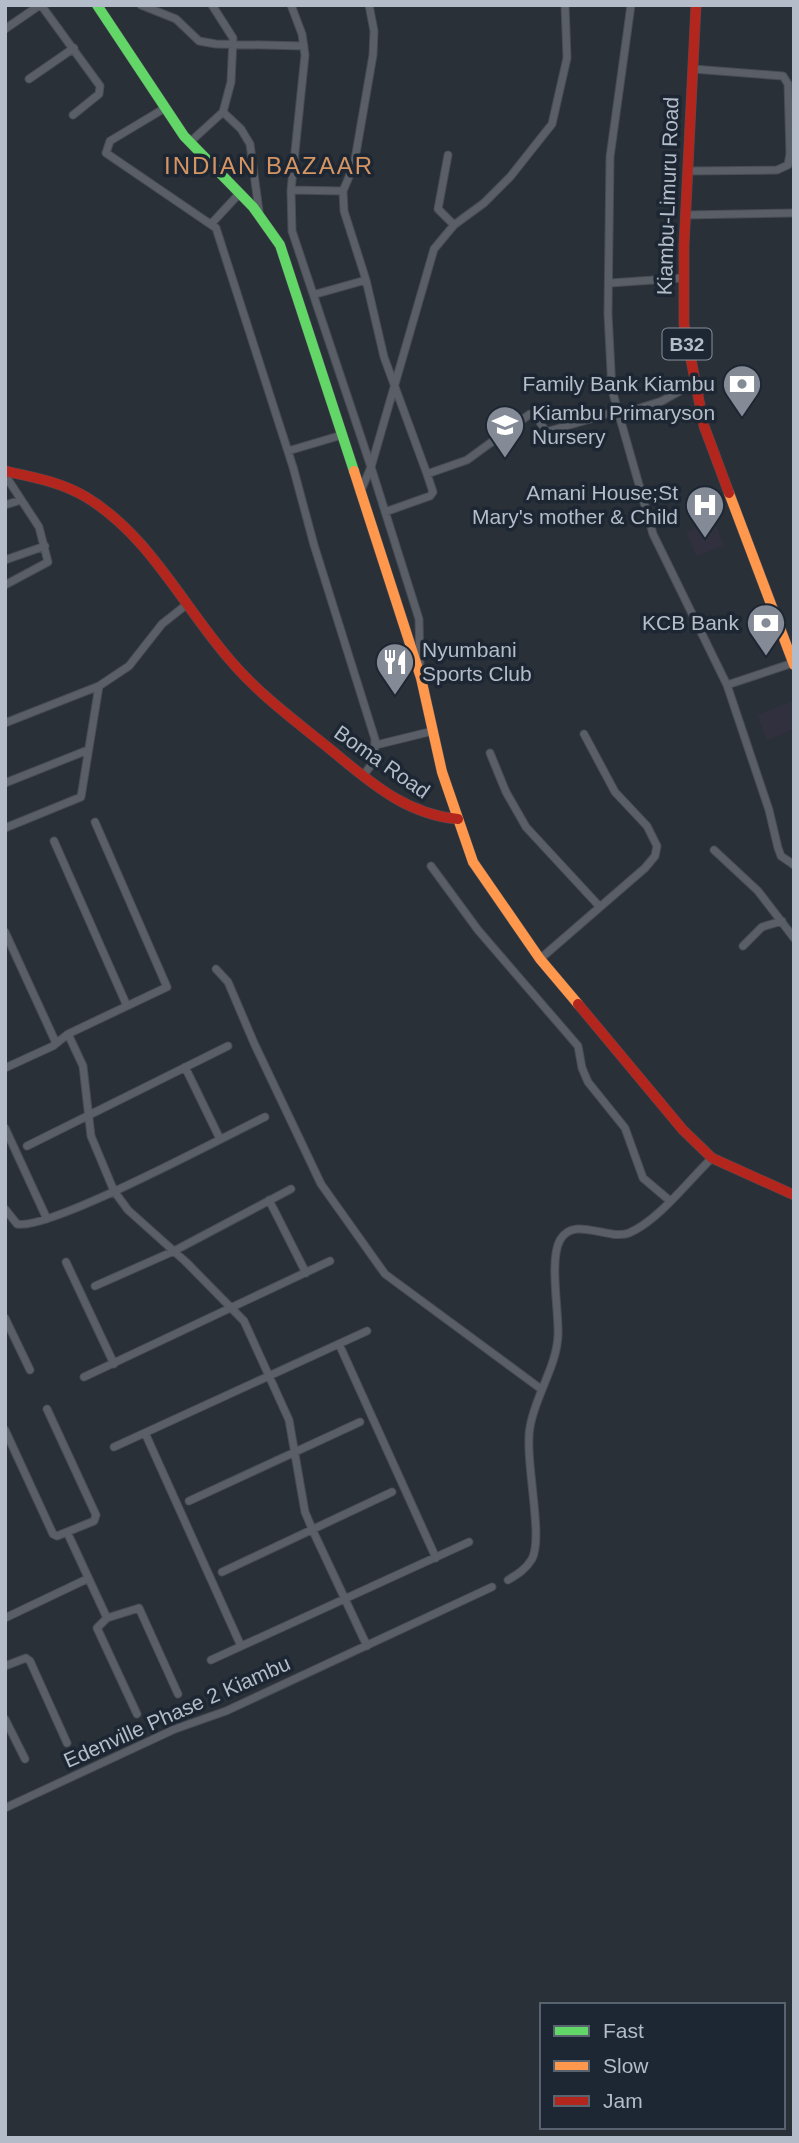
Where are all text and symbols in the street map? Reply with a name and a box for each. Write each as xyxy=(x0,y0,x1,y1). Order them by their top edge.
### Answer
street label: Kiambu-Limuru Road xyxy=(653,96,682,296)
district label: INDIAN BAZAAR xyxy=(164,152,374,179)
road number: B32 xyxy=(662,328,712,360)
bank icon: Family Bank Kiambu xyxy=(721,363,763,418)
place label: Family Bank Kiambu xyxy=(522,372,715,395)
place label: Kiambu Primaryson Nursery xyxy=(532,401,715,448)
school or university icon: Kiambu Primaryson Nursery xyxy=(484,404,526,459)
place label: Amani House;St Mary's mother & Child xyxy=(472,481,678,528)
hospital icon: Amani House;St Mary's mother & Child xyxy=(684,484,726,539)
bank icon: KCB Bank xyxy=(745,602,787,657)
place label: KCB Bank xyxy=(642,611,739,634)
place label: Nyumbani Sports Club xyxy=(422,638,532,685)
restaurant icon: Nyumbani Sports Club xyxy=(374,641,416,696)
street label: Boma Road xyxy=(330,720,434,803)
street label: Edenville Phase 2 Kiambu xyxy=(60,1651,293,1772)
legend xyxy=(540,2003,785,2129)
text: Fast xyxy=(603,2019,644,2042)
text: Slow xyxy=(603,2054,649,2077)
text: Jam xyxy=(603,2089,643,2112)

